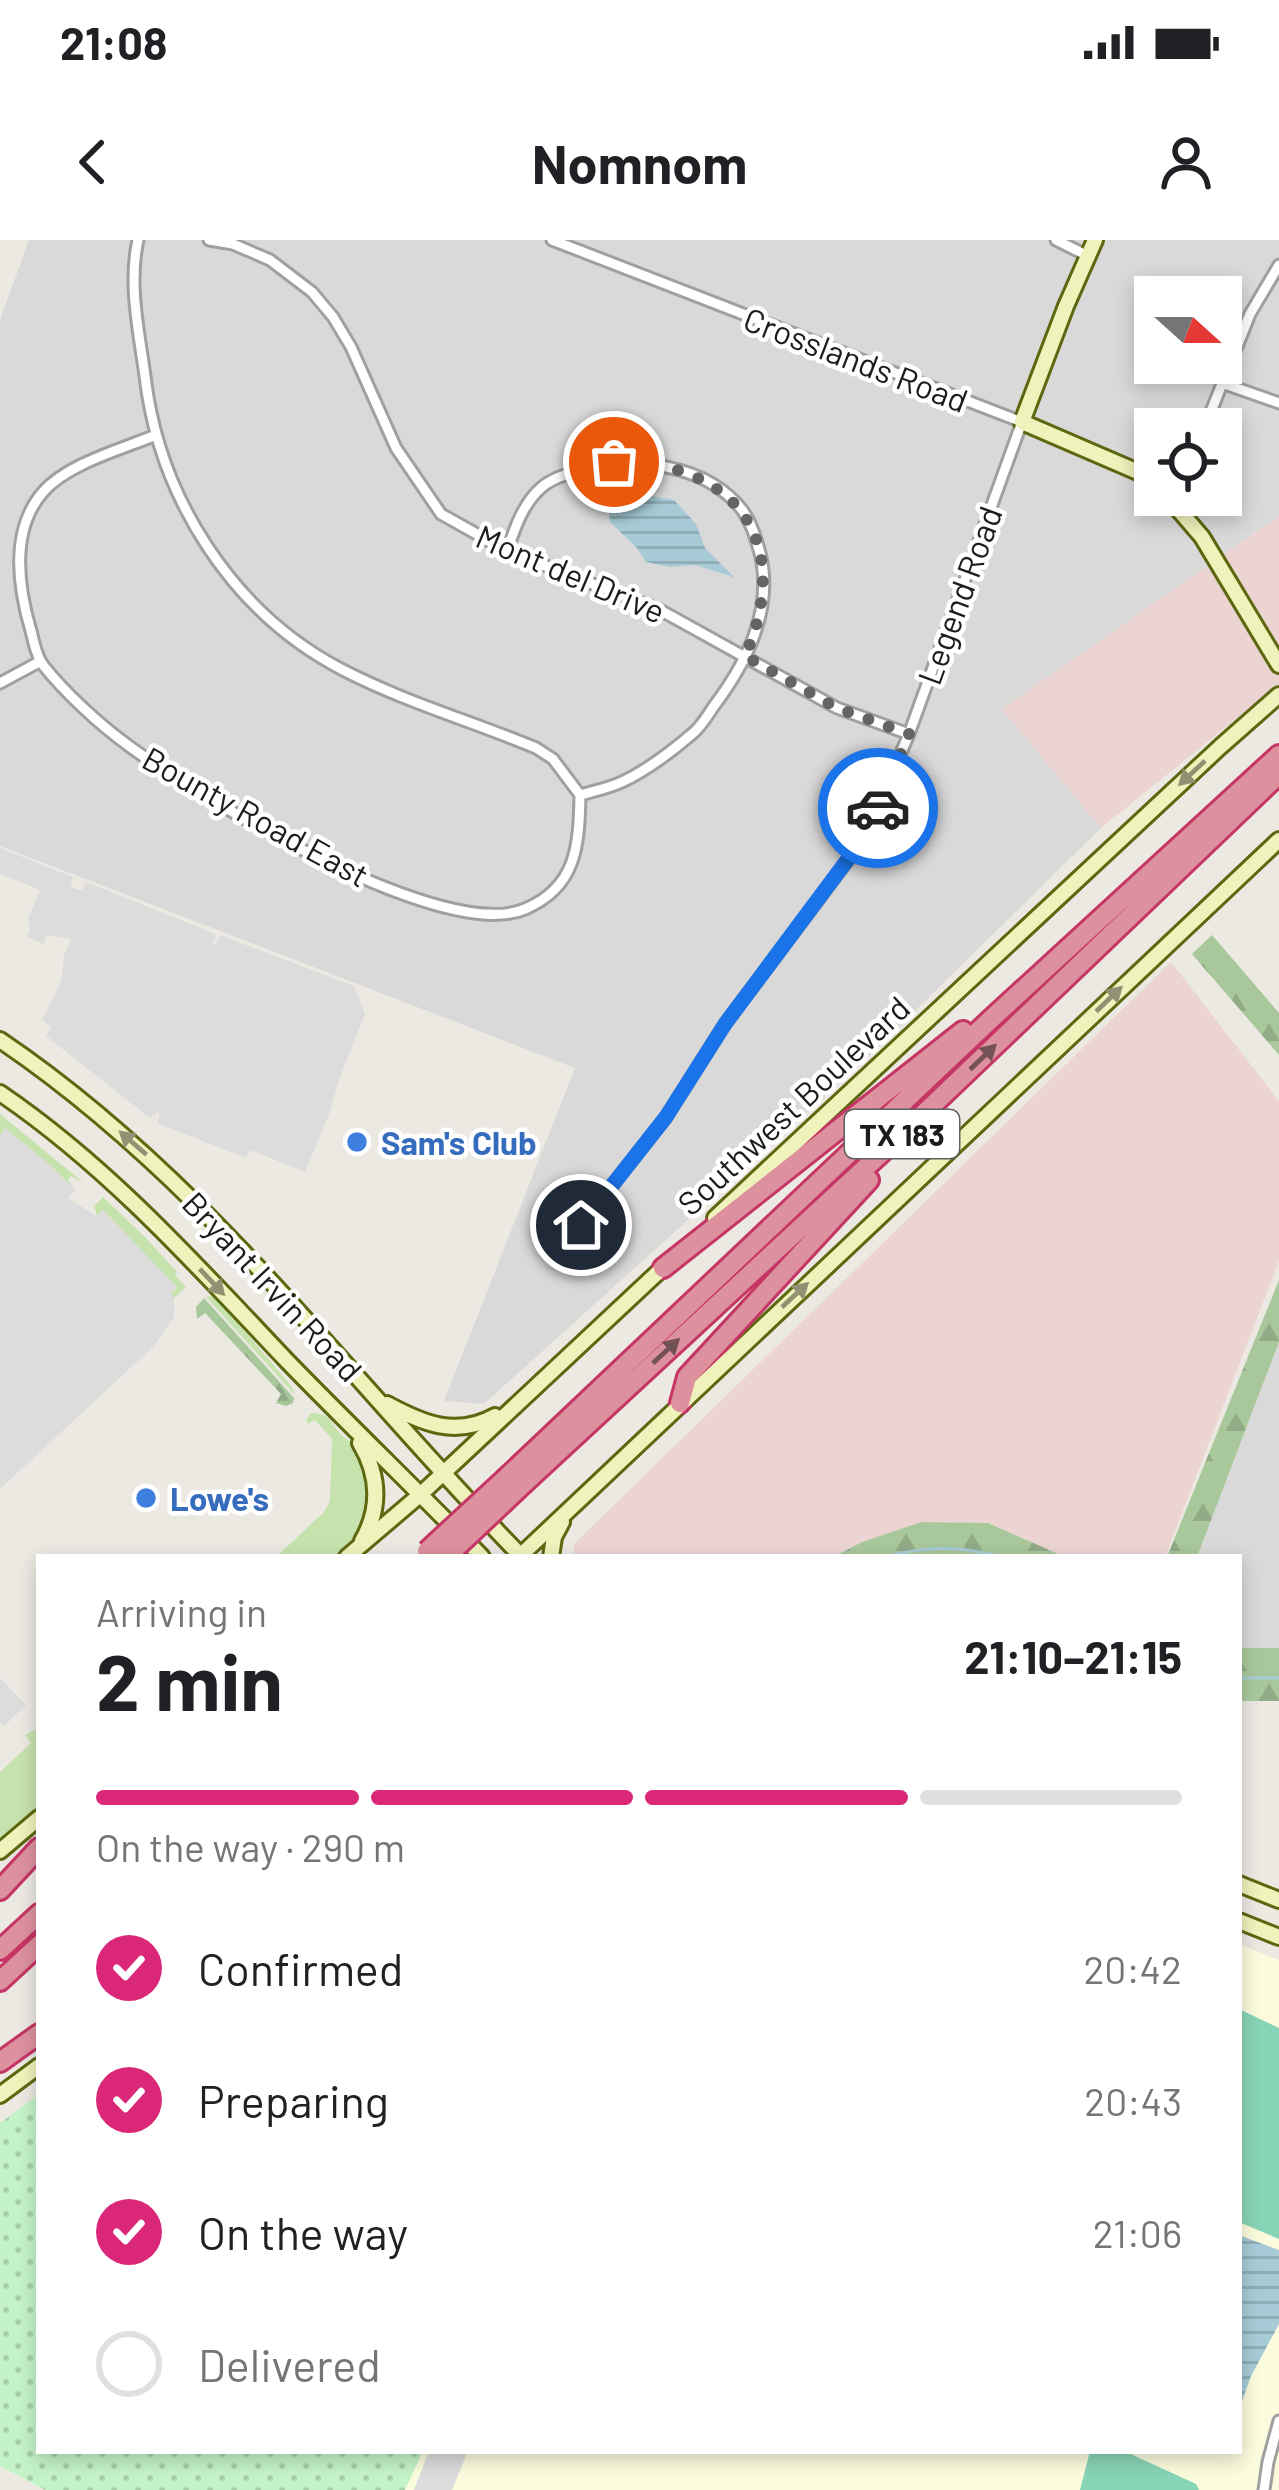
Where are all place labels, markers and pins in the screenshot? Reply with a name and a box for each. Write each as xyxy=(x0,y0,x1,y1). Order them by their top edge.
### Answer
pin xyxy=(563,411,665,513)
place label: Sam's Club xyxy=(381,1122,537,1162)
marker: Sam's Club xyxy=(344,1129,370,1155)
pin xyxy=(530,1174,632,1276)
place label: Lowe's xyxy=(170,1478,269,1518)
marker: Lowe's xyxy=(133,1485,159,1511)

